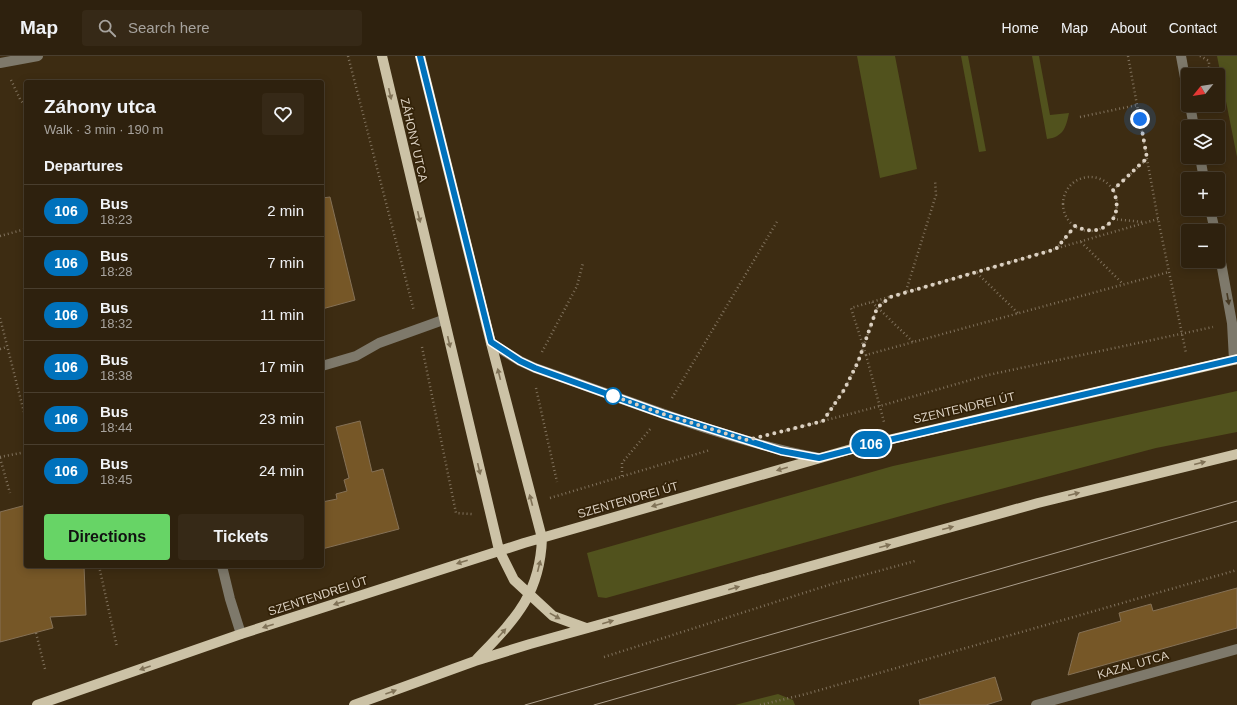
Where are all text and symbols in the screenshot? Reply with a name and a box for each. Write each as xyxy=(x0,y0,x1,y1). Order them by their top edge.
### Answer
search box xyxy=(82,10,362,46)
text: Map xyxy=(20,17,58,38)
icon: search xyxy=(96,17,118,39)
text: Search here xyxy=(128,19,210,36)
text: Home xyxy=(1002,20,1039,36)
text: Map xyxy=(1061,20,1088,36)
text: About xyxy=(1110,20,1147,36)
text: Contact xyxy=(1169,20,1217,36)
north arrow xyxy=(1181,68,1225,112)
map controls xyxy=(1181,68,1225,268)
one-way arrow xyxy=(388,88,394,100)
button: heart xyxy=(262,93,304,135)
text: Záhony utca xyxy=(44,96,156,117)
street label: ZÁHONY UTCA xyxy=(398,96,431,183)
your location xyxy=(1130,109,1150,129)
button: layers xyxy=(1181,120,1225,164)
text: Walk · 3 min · 190 m xyxy=(44,122,163,137)
text: Departures xyxy=(44,157,123,174)
button: + xyxy=(1181,172,1225,216)
text: Bus xyxy=(100,195,128,212)
text: 2 min xyxy=(267,202,304,219)
text: 106 xyxy=(54,203,78,219)
one-way arrow xyxy=(417,211,423,224)
text: 18:23 xyxy=(100,212,133,227)
button: − xyxy=(1181,224,1225,268)
text: Bus xyxy=(100,247,128,264)
text: 7 min xyxy=(267,254,304,271)
text: 106 xyxy=(54,255,78,271)
text: 18:28 xyxy=(100,264,133,279)
one-way arrow xyxy=(1225,293,1231,305)
text: Bus xyxy=(100,299,128,316)
text: 11 min xyxy=(260,306,304,323)
text: 106 xyxy=(54,307,78,323)
text: 18:32 xyxy=(100,316,133,331)
one-way arrow xyxy=(446,336,452,348)
text: Bus xyxy=(100,351,128,368)
text: 17 min xyxy=(259,358,304,375)
text: 106 xyxy=(54,359,78,375)
text: 18:38 xyxy=(100,368,133,383)
one-way arrow xyxy=(496,368,502,380)
unlabelled marker xyxy=(604,387,622,405)
street label: SZENTENDREI ÚT xyxy=(912,388,1017,427)
text: Bus xyxy=(100,403,128,420)
text: 23 min xyxy=(259,410,304,427)
text: 106 xyxy=(54,411,78,427)
text: 18:44 xyxy=(100,420,133,435)
line badge: 106 xyxy=(848,431,894,457)
text: 106 xyxy=(859,436,883,452)
text: Bus xyxy=(100,455,128,472)
one-way arrow xyxy=(1194,460,1206,466)
text: 24 min xyxy=(259,462,304,479)
text: 106 xyxy=(54,463,78,479)
one-way arrow xyxy=(476,463,482,475)
one-way arrow xyxy=(775,466,787,472)
text: 18:45 xyxy=(100,472,133,487)
street label: SZENTENDREI ÚT xyxy=(576,478,681,521)
one-way arrow xyxy=(1068,491,1080,497)
one-way arrow xyxy=(528,494,534,506)
one-way arrow xyxy=(651,502,663,508)
button: Directions xyxy=(44,514,170,560)
button: Tickets xyxy=(178,514,304,560)
one-way arrow xyxy=(943,525,955,531)
one-way arrow xyxy=(879,542,891,548)
one-way arrow xyxy=(456,560,468,566)
one-way arrow xyxy=(537,560,543,573)
street label: SZENTENDREI ÚT xyxy=(266,572,370,619)
one-way arrow xyxy=(727,584,740,590)
one-way arrow xyxy=(332,600,344,606)
one-way arrow xyxy=(549,612,561,619)
one-way arrow xyxy=(603,619,615,625)
one-way arrow xyxy=(262,623,274,629)
one-way arrow xyxy=(497,628,506,638)
street label: KAZAL UTCA xyxy=(1096,648,1170,682)
one-way arrow xyxy=(138,665,150,671)
one-way arrow xyxy=(385,688,397,694)

